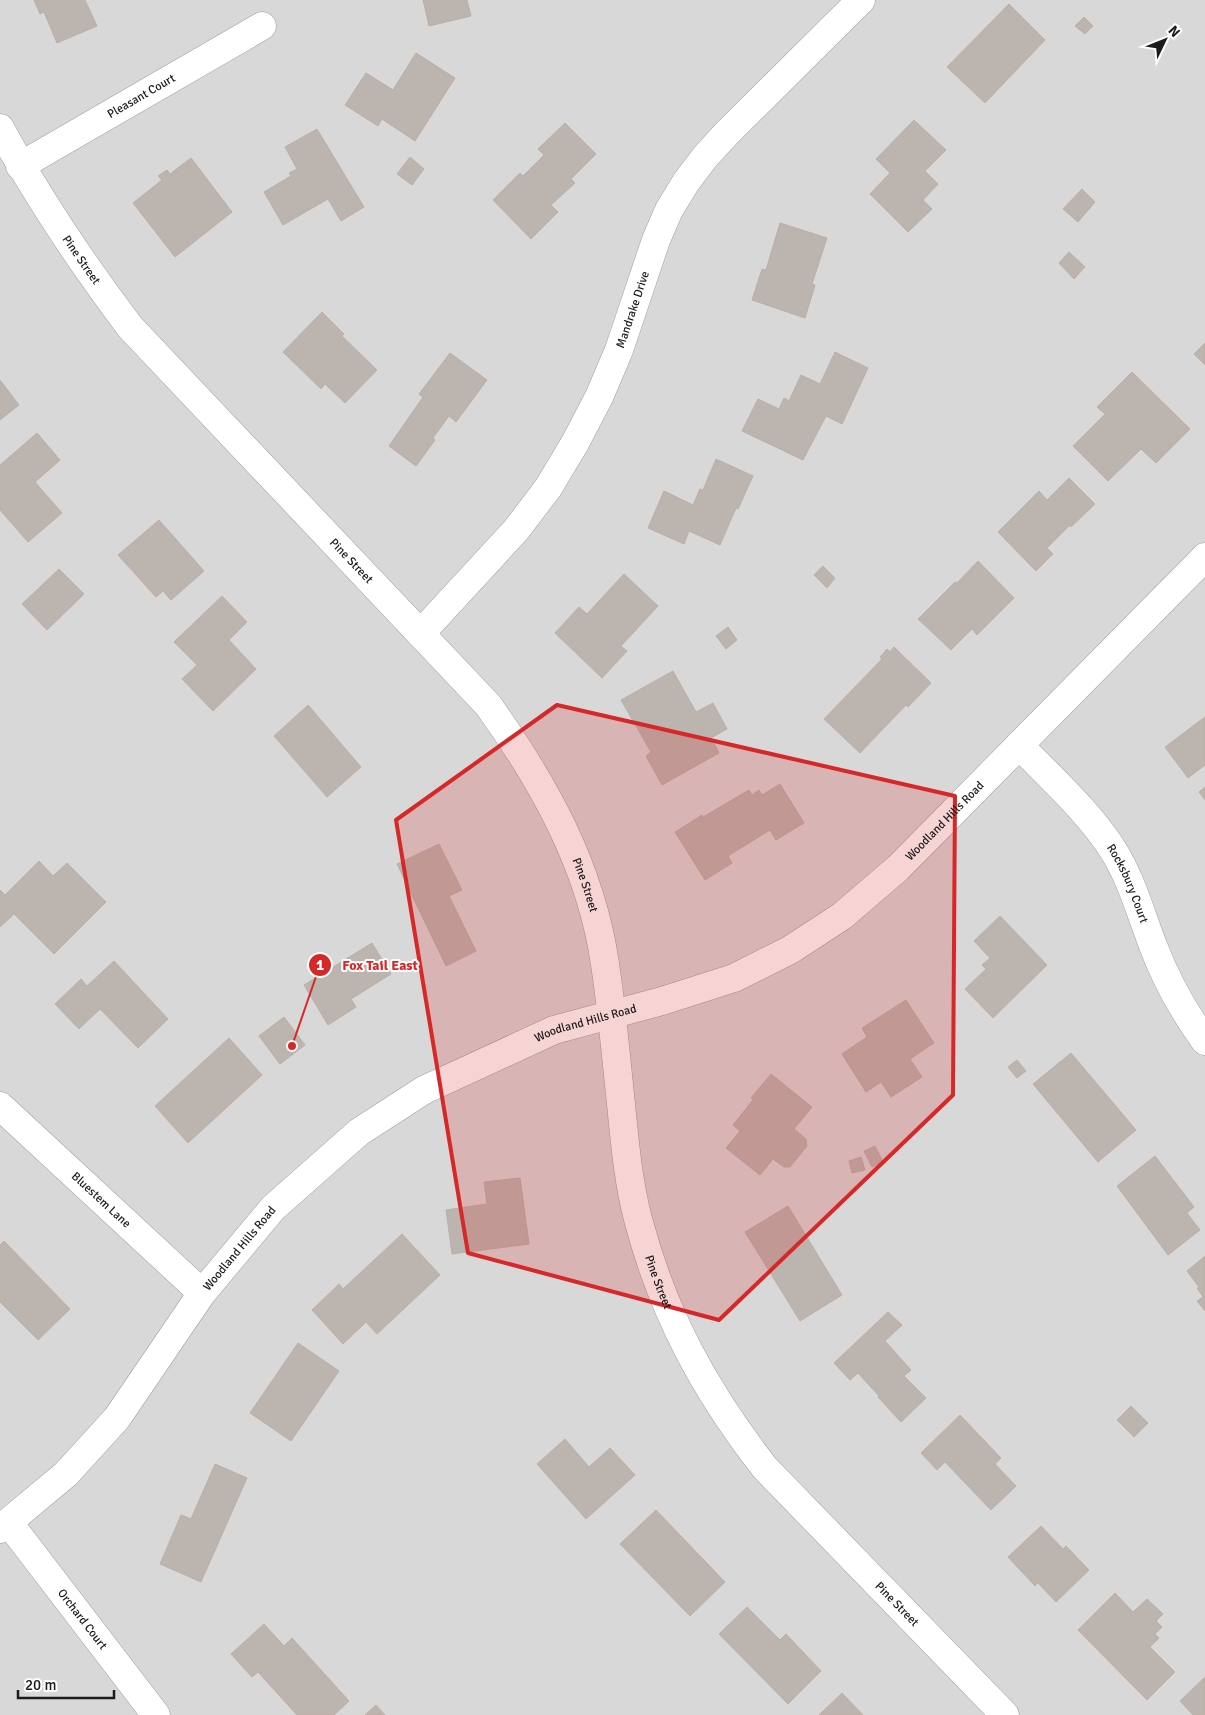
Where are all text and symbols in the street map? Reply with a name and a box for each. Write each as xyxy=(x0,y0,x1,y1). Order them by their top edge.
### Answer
north arrow xyxy=(1140,15,1190,65)
text: N xyxy=(1165,22,1184,41)
street label: Pleasant Court xyxy=(105,71,178,122)
street label: Pine Street xyxy=(59,233,103,288)
street label: Mandrake Drive xyxy=(613,269,653,350)
street label: Pine Street xyxy=(326,535,376,587)
street label: Woodland Hills Road xyxy=(902,778,987,864)
street label: Rocksbury Court xyxy=(1103,841,1151,925)
street label: Pine Street xyxy=(569,856,601,914)
callout: Fox Tail East xyxy=(307,950,428,979)
text: 1 xyxy=(316,956,324,974)
text: Fox Tail East xyxy=(342,957,419,974)
street label: Woodland Hills Road xyxy=(532,1001,638,1046)
street label: Bluestem Lane xyxy=(68,1169,134,1231)
street label: Woodland Hills Road xyxy=(200,1203,279,1294)
street label: Pine Street xyxy=(641,1253,675,1311)
street label: Pine Street xyxy=(872,1579,922,1630)
street label: Orchard Court xyxy=(54,1586,110,1653)
scale bar xyxy=(18,1668,114,1700)
text: 20 m xyxy=(25,1676,56,1694)

